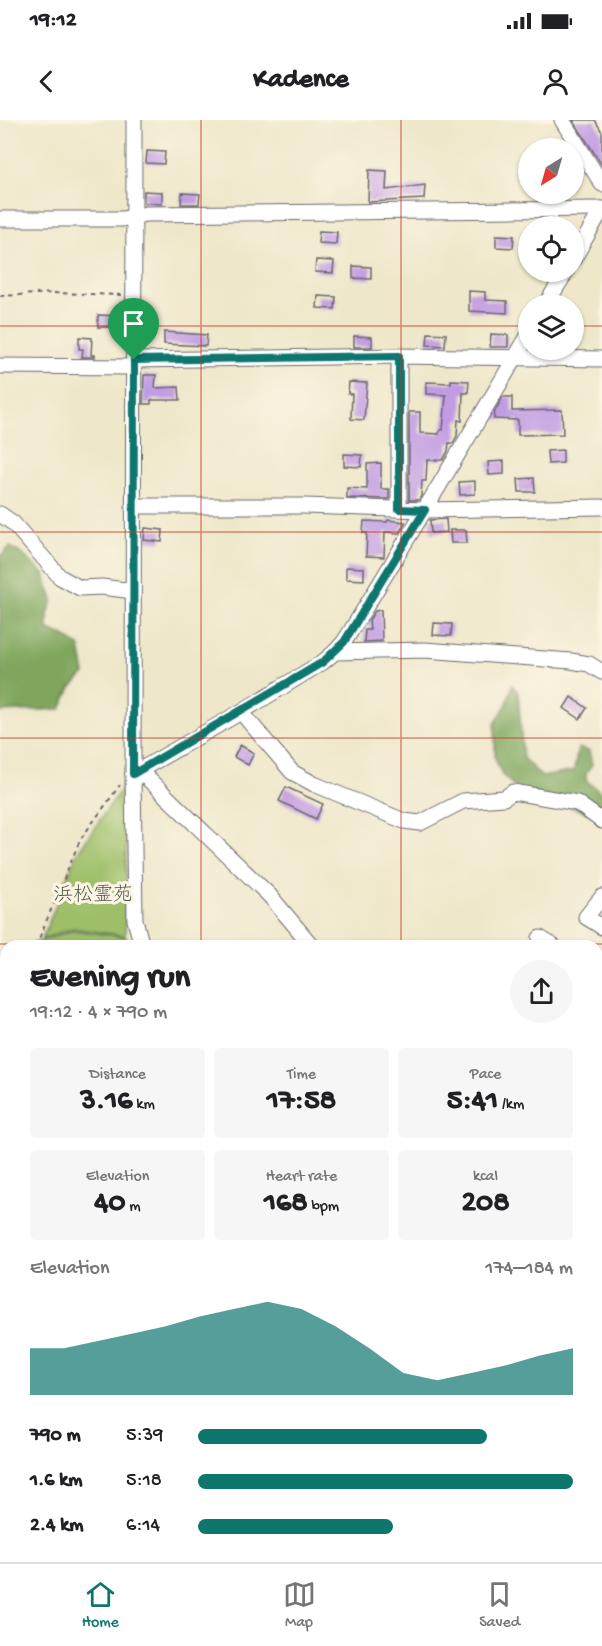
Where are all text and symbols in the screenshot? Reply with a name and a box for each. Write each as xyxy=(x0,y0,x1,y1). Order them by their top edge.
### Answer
text: 19:12 xyxy=(30,8,76,34)
icon: back xyxy=(30,65,63,98)
text: Kadence xyxy=(253,65,349,97)
icon: person xyxy=(539,65,572,98)
north arrow xyxy=(518,138,584,204)
map controls xyxy=(518,138,584,360)
button: locate xyxy=(518,216,584,282)
button: layers xyxy=(518,294,584,360)
pin xyxy=(108,298,159,360)
icon: arrive xyxy=(117,307,150,340)
park label: 浜松霊苑 xyxy=(53,883,133,908)
text: Evening run xyxy=(30,960,190,998)
button: share xyxy=(510,960,573,1023)
text: 19:12 · 4 × 790 m xyxy=(30,1002,167,1025)
text: Distance xyxy=(89,1066,146,1085)
text: Time xyxy=(287,1066,316,1085)
text: Pace xyxy=(470,1066,501,1085)
text: 3.16 xyxy=(80,1085,133,1120)
text: 17:58 xyxy=(267,1085,336,1120)
text: 5:41 xyxy=(447,1085,498,1120)
text: km xyxy=(133,1096,155,1115)
text: /km xyxy=(498,1096,524,1115)
text: Elevation xyxy=(86,1168,149,1187)
text: Heart rate xyxy=(266,1168,337,1187)
text: kcal xyxy=(473,1168,498,1187)
text: 40 xyxy=(94,1187,126,1222)
text: 168 xyxy=(264,1187,308,1222)
text: 208 xyxy=(461,1187,510,1222)
text: m xyxy=(126,1198,141,1217)
text: bpm xyxy=(308,1198,339,1217)
text: Elevation xyxy=(30,1258,110,1281)
text: 174–184 m xyxy=(485,1258,573,1281)
text: 790 m xyxy=(30,1425,81,1448)
text: 5:39 xyxy=(126,1425,163,1448)
text: 1.6 km xyxy=(30,1470,82,1493)
text: 5:18 xyxy=(126,1470,162,1493)
text: 2.4 km xyxy=(30,1515,83,1538)
text: 6:14 xyxy=(126,1515,160,1538)
tab: Home xyxy=(82,1578,119,1633)
tab: Map xyxy=(283,1578,316,1633)
tab: Saved xyxy=(479,1578,520,1633)

